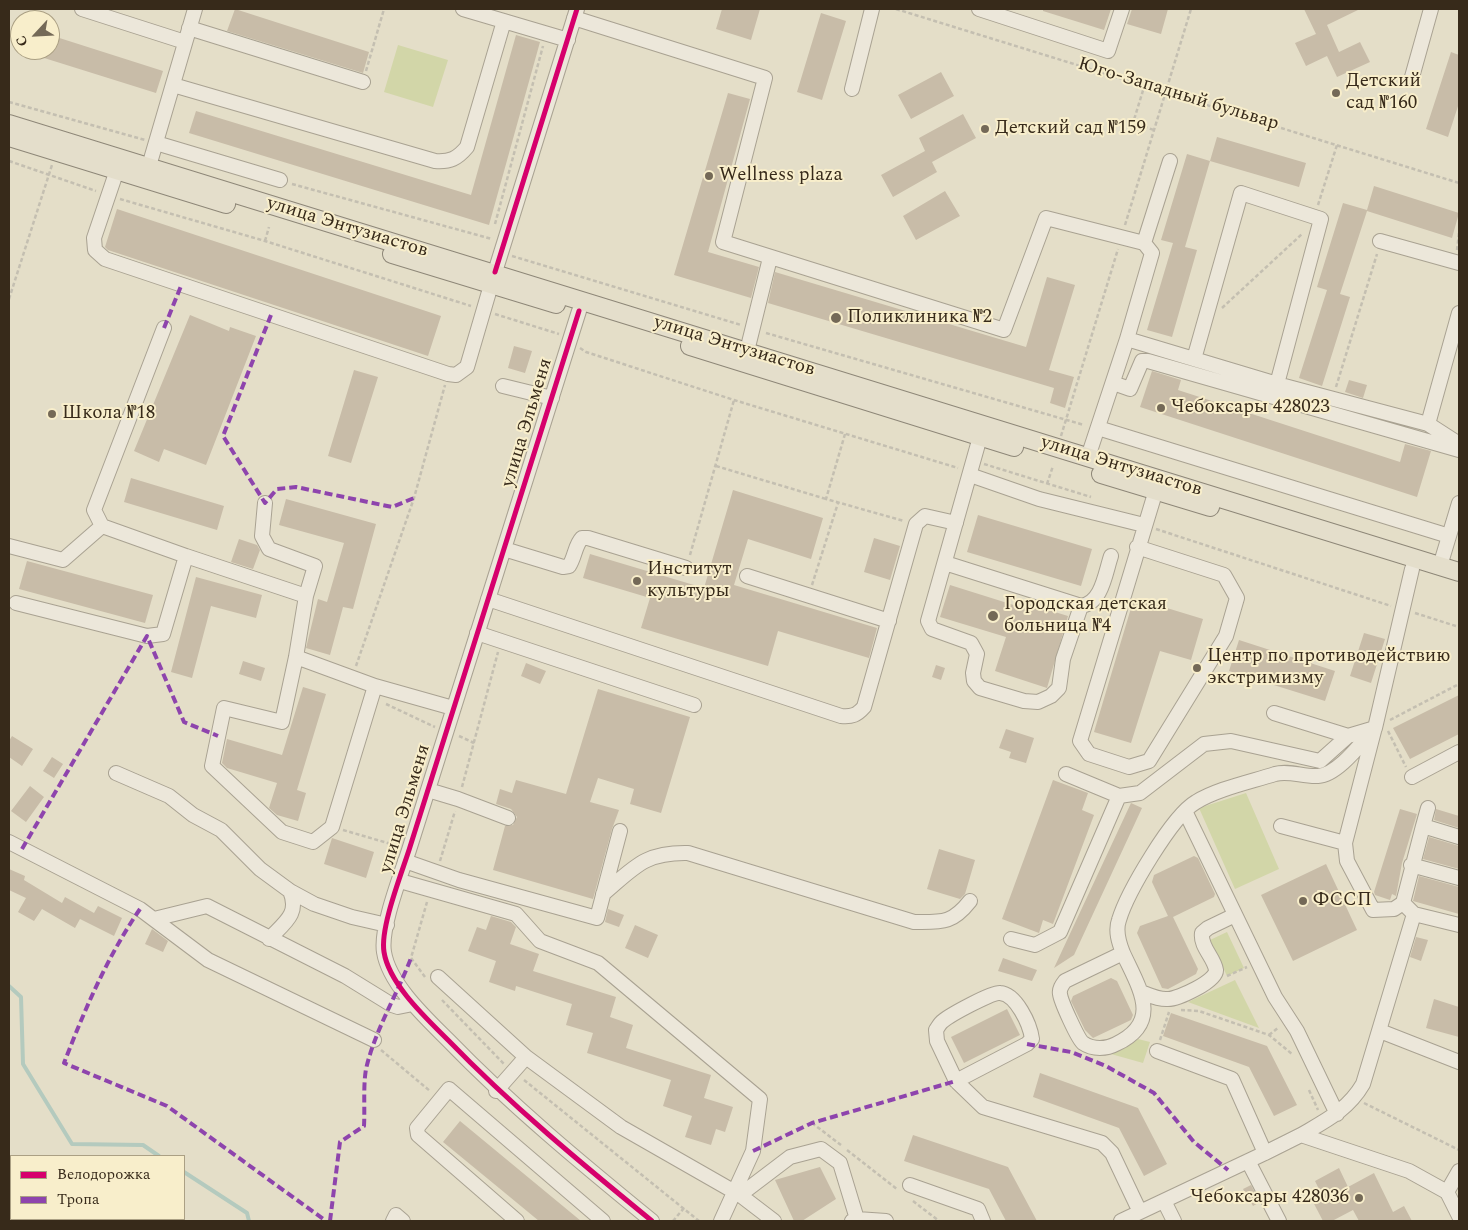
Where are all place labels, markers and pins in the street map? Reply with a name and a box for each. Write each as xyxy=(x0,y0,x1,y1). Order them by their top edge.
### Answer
place label: Детский сад №160 xyxy=(1346,71,1421,115)
marker: Детский сад №160 xyxy=(1330,87,1342,99)
place label: Детский сад №159 xyxy=(995,118,1146,140)
marker: Детский сад №159 xyxy=(979,123,991,135)
place label: Wellness plaza xyxy=(719,165,843,187)
marker: Wellness plaza xyxy=(703,170,715,182)
place label: Поликлиника №2 xyxy=(847,307,992,329)
marker: Поликлиника №2 xyxy=(829,311,843,325)
place label: Чебоксары 428023 xyxy=(1171,397,1330,419)
marker: Чебоксары 428023 xyxy=(1155,402,1167,414)
place label: Школа №18 xyxy=(62,403,155,425)
marker: Школа №18 xyxy=(46,408,58,420)
place label: Институт культуры xyxy=(647,559,732,603)
marker: Институт культуры xyxy=(631,575,643,587)
place label: Городская детская больница №4 xyxy=(1004,594,1167,638)
marker: Городская детская больница №4 xyxy=(986,609,1000,623)
place label: Центр по противодействию экстримизму xyxy=(1207,646,1450,690)
marker: Центр по противодействию экстримизму xyxy=(1191,662,1203,674)
place label: ФССП xyxy=(1313,890,1372,912)
marker: ФССП xyxy=(1297,895,1309,907)
place label: Чебоксары 428036 xyxy=(1190,1187,1349,1209)
marker: Чебоксары 428036 xyxy=(1353,1192,1365,1204)

